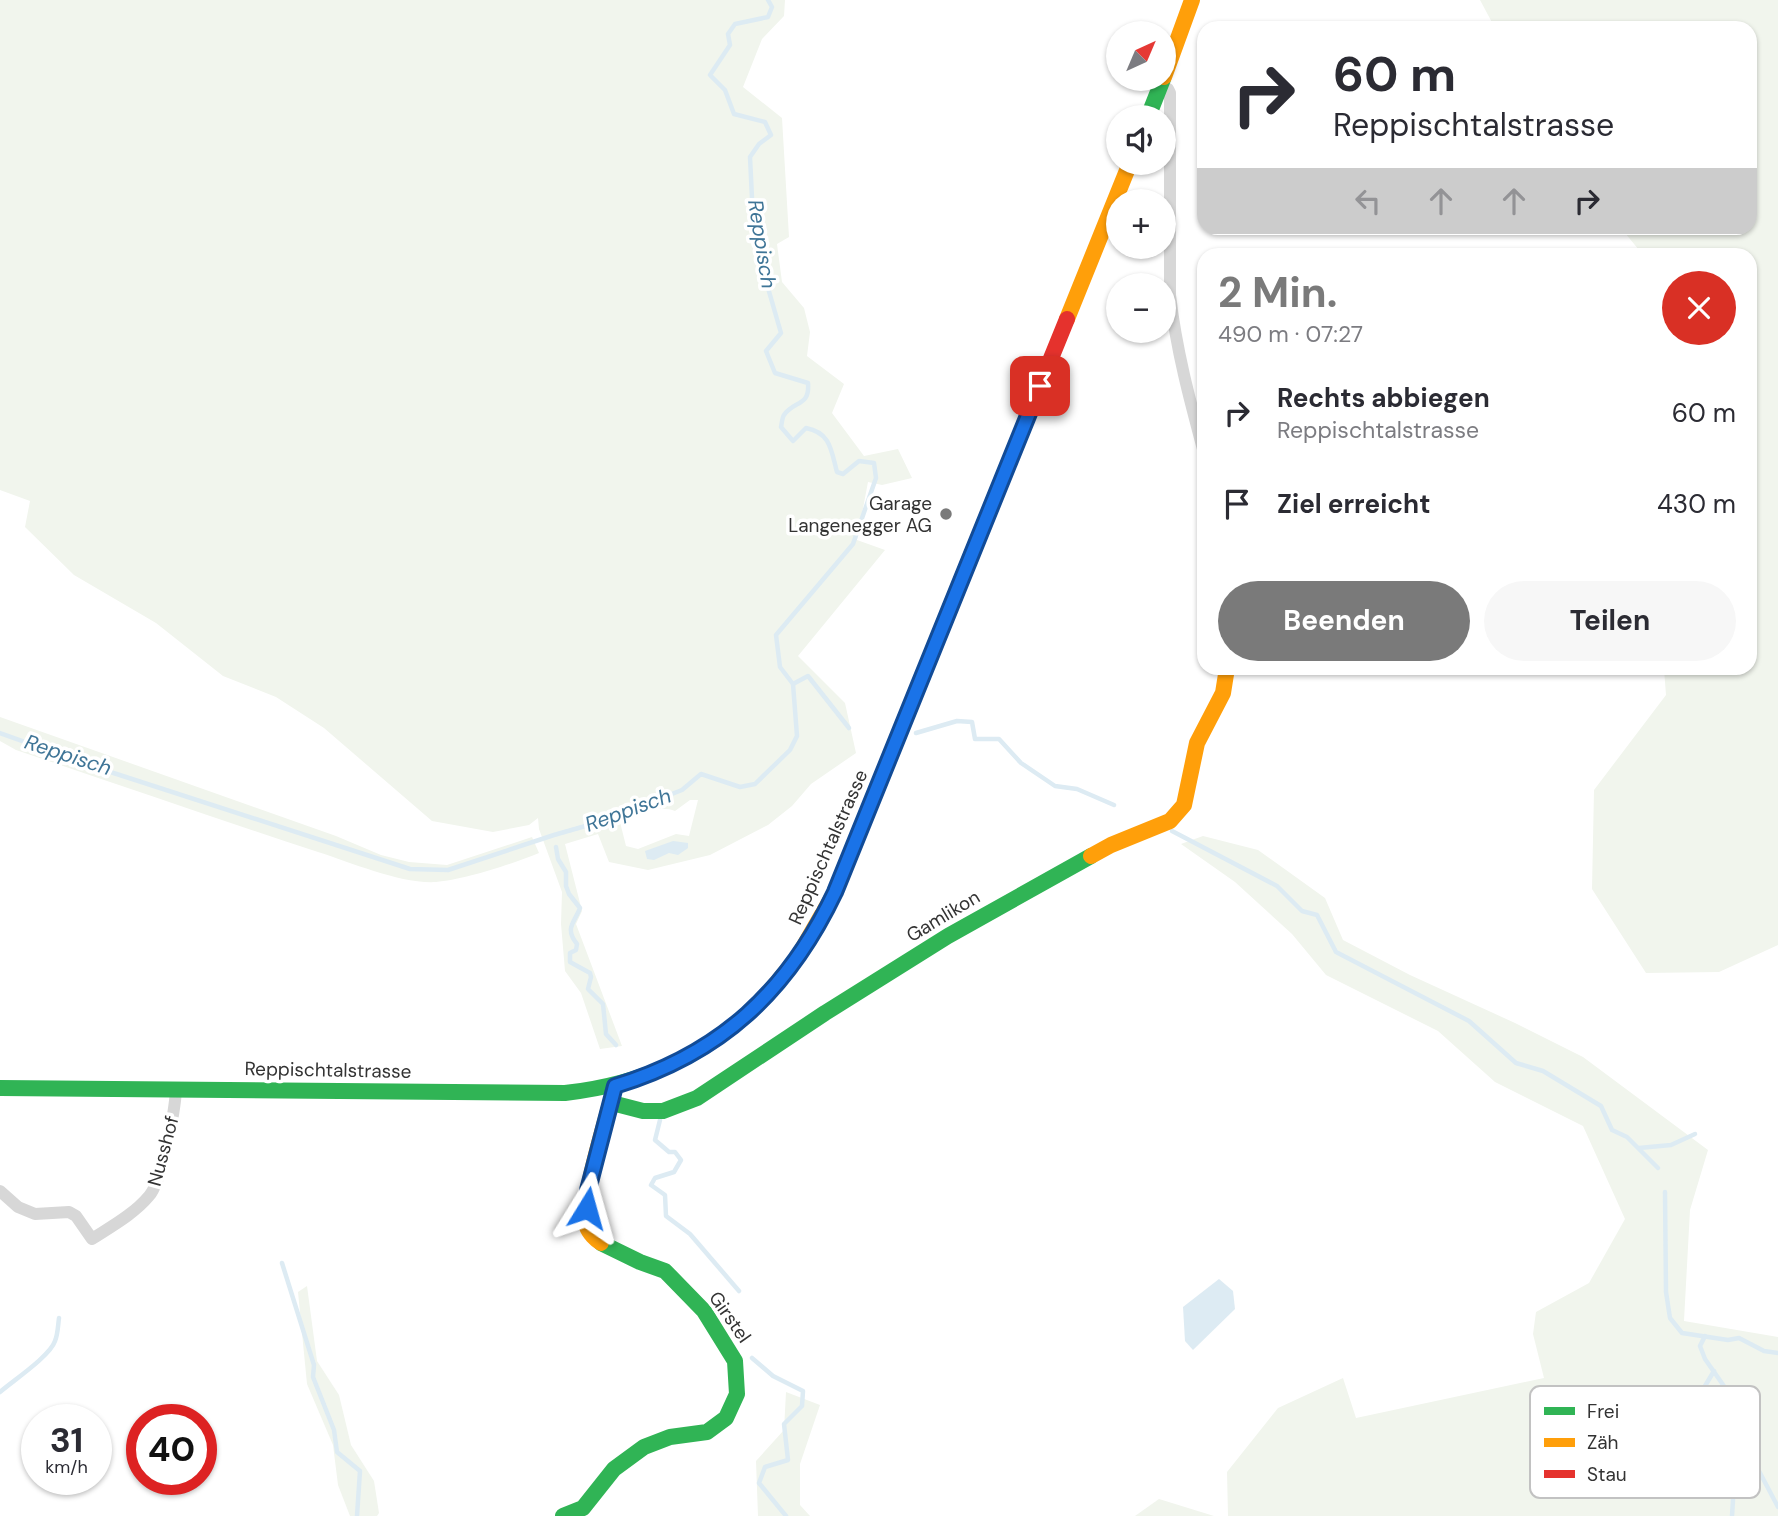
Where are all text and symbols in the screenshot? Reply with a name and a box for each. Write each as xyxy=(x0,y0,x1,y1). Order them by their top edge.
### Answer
north arrow xyxy=(1106,21,1176,91)
map controls xyxy=(1106,21,1176,343)
text: 60 m xyxy=(1333,42,1456,106)
icon: right xyxy=(1218,49,1309,140)
text: Reppischtalstrasse xyxy=(1333,104,1614,146)
button: sound xyxy=(1106,105,1176,175)
icon: left xyxy=(1349,182,1387,220)
icon: ahead xyxy=(1422,182,1460,220)
icon: ahead xyxy=(1495,182,1533,220)
icon: right xyxy=(1568,182,1606,220)
button: + xyxy=(1106,189,1176,259)
water label: Reppisch xyxy=(741,198,783,290)
text: 2 Min. xyxy=(1218,265,1337,320)
button: close xyxy=(1662,271,1736,345)
button: − xyxy=(1106,273,1176,343)
text: 490 m · 07:27 xyxy=(1218,319,1363,349)
pin xyxy=(1010,356,1070,416)
icon: arrive xyxy=(1021,367,1059,405)
text: Rechts abbiegen xyxy=(1277,381,1490,415)
icon: right xyxy=(1218,394,1256,432)
text: 60 m xyxy=(1672,396,1736,430)
text: Reppischtalstrasse xyxy=(1277,415,1479,445)
icon: arrive xyxy=(1218,485,1256,523)
text: Ziel erreicht xyxy=(1277,487,1430,521)
text: 430 m xyxy=(1657,487,1736,521)
place label: Garage Langenegger AG xyxy=(788,491,932,538)
marker: Garage Langenegger AG xyxy=(938,506,954,522)
button: Beenden xyxy=(1218,581,1470,661)
button: Teilen xyxy=(1484,581,1736,661)
water label: Reppisch xyxy=(21,728,115,782)
street label: Reppischtalstrasse xyxy=(783,766,873,928)
water label: Reppisch xyxy=(581,782,675,838)
street label: Gamlikon xyxy=(902,884,984,948)
street label: Reppischtalstrasse xyxy=(244,1056,412,1084)
street label: Nusshof xyxy=(142,1113,184,1189)
position arrow xyxy=(550,1171,624,1245)
street label: Girstel xyxy=(703,1286,757,1348)
legend xyxy=(1530,1386,1760,1498)
text: Frei xyxy=(1587,1399,1619,1424)
speed limit sign: 40 xyxy=(126,1404,217,1495)
text: 31 xyxy=(50,1417,83,1463)
text: Zäh xyxy=(1587,1430,1619,1455)
text: km/h xyxy=(45,1455,88,1479)
text: Stau xyxy=(1587,1462,1627,1487)

